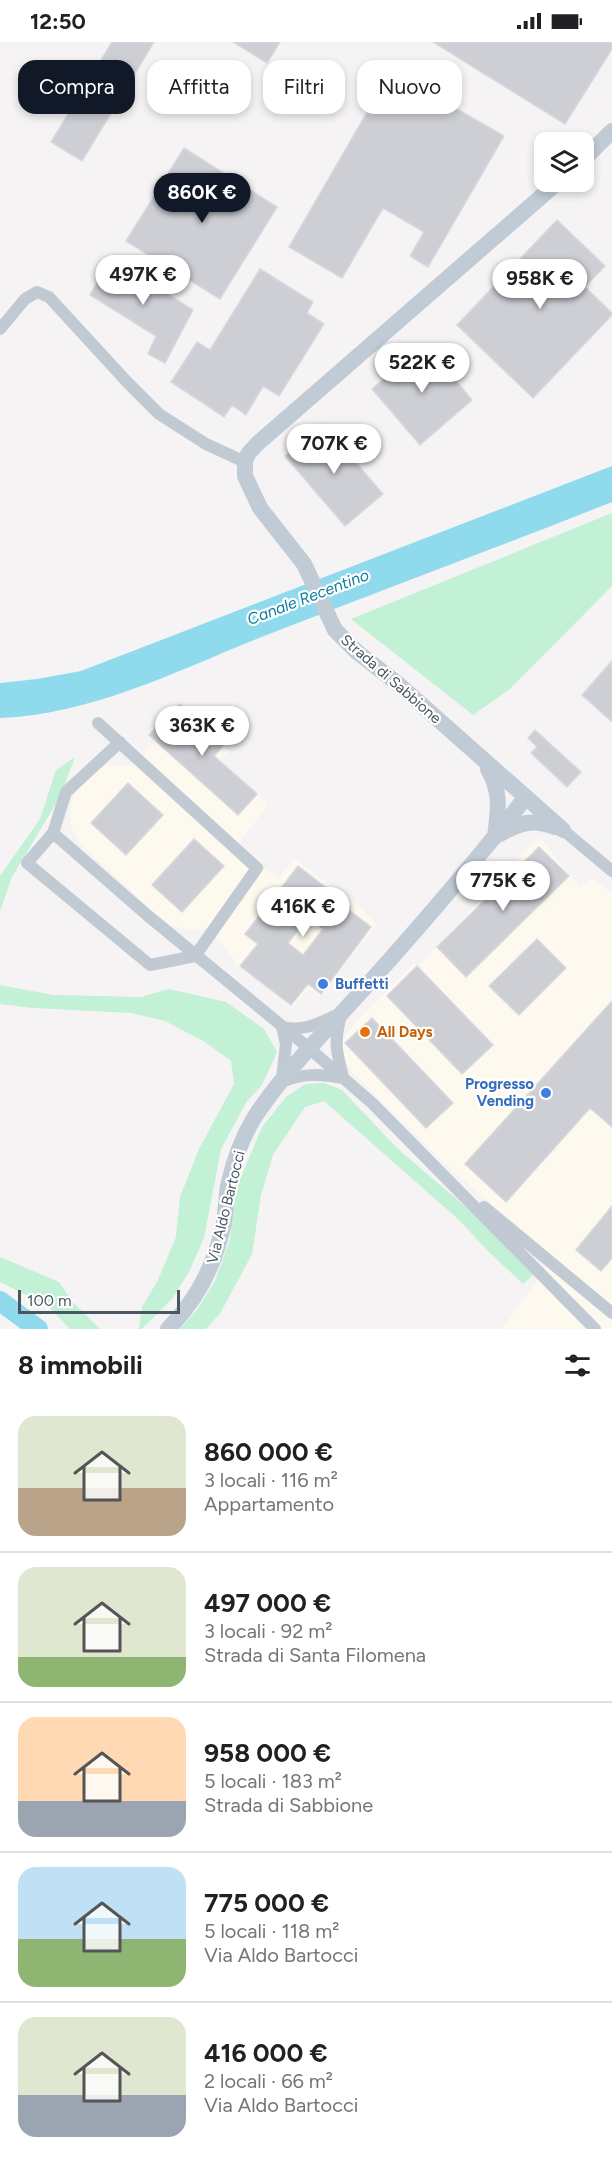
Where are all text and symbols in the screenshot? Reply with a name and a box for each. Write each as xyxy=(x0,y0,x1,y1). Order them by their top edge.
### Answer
text: 12:50 xyxy=(30,8,86,35)
chip: Compra xyxy=(18,60,135,114)
chip: Affitta xyxy=(147,60,251,114)
chip: Filtri xyxy=(263,60,345,114)
chip: Nuovo xyxy=(357,60,462,114)
map controls xyxy=(534,132,594,192)
button: layers xyxy=(534,132,594,192)
pin: 860K € xyxy=(153,173,251,224)
text: 860K € xyxy=(168,180,236,204)
pin: 497K € xyxy=(94,255,192,306)
pin: 958K € xyxy=(491,259,589,310)
text: 497K € xyxy=(109,262,177,286)
text: 958K € xyxy=(506,266,574,290)
pin: 522K € xyxy=(373,343,471,394)
text: 522K € xyxy=(389,350,455,374)
pin: 707K € xyxy=(285,424,383,475)
text: 707K € xyxy=(300,431,368,455)
water label: Canale Recentino xyxy=(244,565,372,629)
street label: Strada di Sabbione xyxy=(337,631,445,727)
pin: 363K € xyxy=(153,706,251,757)
text: 363K € xyxy=(169,713,235,737)
pin: 775K € xyxy=(454,861,552,912)
text: 775K € xyxy=(470,868,536,892)
pin: 416K € xyxy=(254,887,352,938)
text: 416K € xyxy=(271,894,335,918)
place label: Buffetti xyxy=(335,975,389,993)
marker: Buffetti xyxy=(316,977,330,991)
place label: All Days xyxy=(377,1023,433,1041)
marker: All Days xyxy=(358,1025,372,1039)
place label: Progresso Vending xyxy=(465,1075,534,1110)
marker: Progresso Vending xyxy=(539,1086,553,1100)
street label: Via Aldo Bartocci xyxy=(203,1149,249,1265)
scale bar xyxy=(18,1287,180,1314)
text: 100 m xyxy=(27,1291,72,1310)
text: 8 immobili xyxy=(18,1349,143,1381)
icon: filters xyxy=(561,1349,594,1382)
text: 860 000 € xyxy=(204,1436,333,1468)
icon: home xyxy=(66,1440,138,1512)
text: 3 locali · 116 m² xyxy=(204,1468,338,1492)
text: Appartamento xyxy=(204,1492,334,1516)
text: 497 000 € xyxy=(204,1587,331,1619)
icon: home xyxy=(66,1591,138,1663)
text: 3 locali · 92 m² xyxy=(204,1619,333,1643)
text: Strada di Santa Filomena xyxy=(204,1643,426,1667)
text: 958 000 € xyxy=(204,1737,331,1769)
icon: home xyxy=(66,1741,138,1813)
text: 5 locali · 183 m² xyxy=(204,1769,342,1793)
text: Strada di Sabbione xyxy=(204,1793,373,1817)
text: 775 000 € xyxy=(204,1887,329,1919)
icon: home xyxy=(66,1891,138,1963)
text: 5 locali · 118 m² xyxy=(204,1919,339,1943)
text: Via Aldo Bartocci xyxy=(204,1943,358,1967)
text: 416 000 € xyxy=(204,2037,328,2069)
icon: home xyxy=(66,2041,138,2113)
text: 2 locali · 66 m² xyxy=(204,2069,333,2093)
text: Via Aldo Bartocci xyxy=(204,2093,358,2117)

